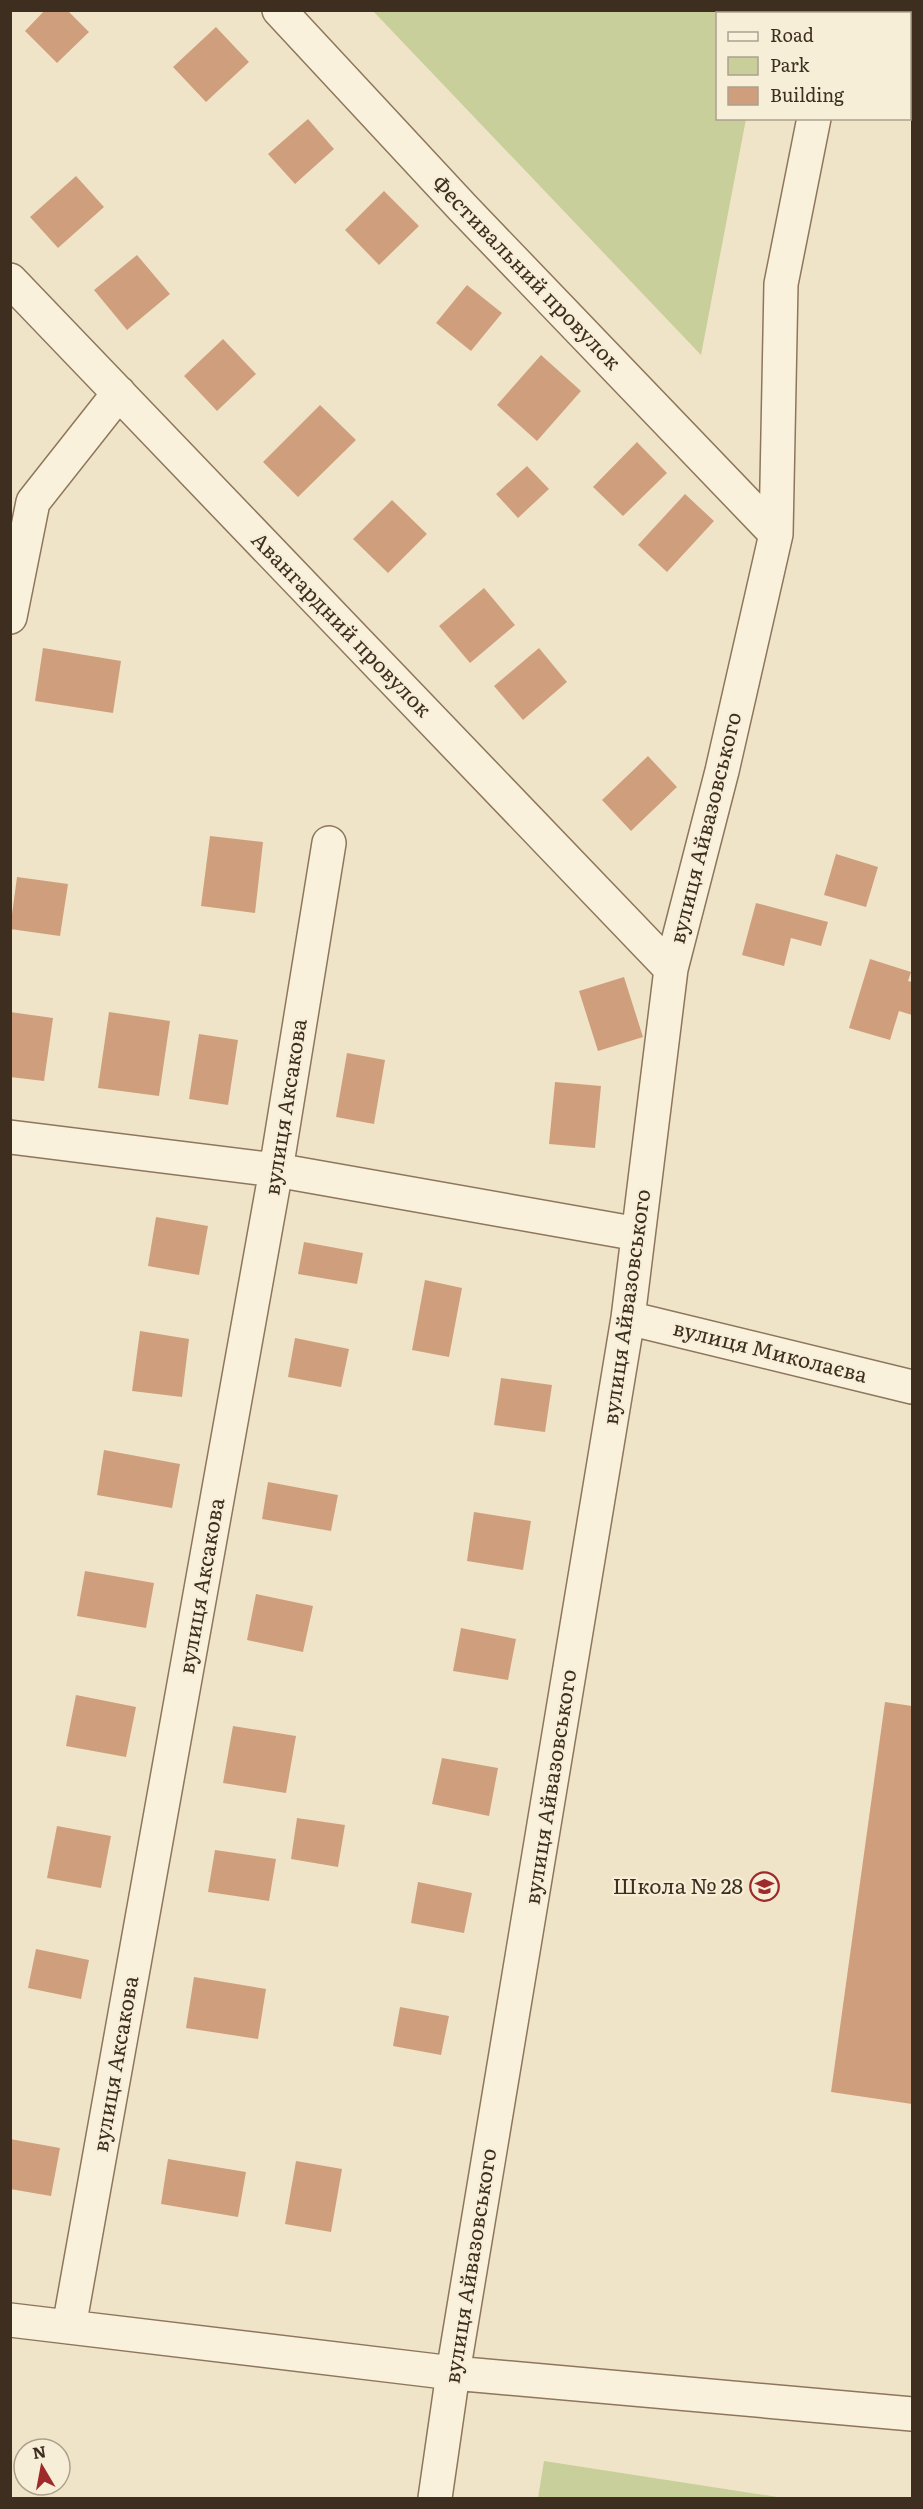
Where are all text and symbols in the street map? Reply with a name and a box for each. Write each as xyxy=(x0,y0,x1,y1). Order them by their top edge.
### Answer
legend xyxy=(716,12,911,120)
text: Road xyxy=(770,21,814,48)
text: Park xyxy=(770,51,811,78)
text: Building xyxy=(770,81,845,108)
street label: Фестивальний провулок xyxy=(426,167,630,376)
street label: Авангардний провулок xyxy=(246,524,440,723)
street label: вулиця Айвазовського xyxy=(660,708,747,946)
street label: вулиця Аксакова xyxy=(254,1015,313,1197)
street label: вулиця Айвазовського xyxy=(593,1187,656,1427)
street label: вулиця Миколаєва xyxy=(670,1310,872,1389)
street label: вулиця Аксакова xyxy=(169,1494,230,1676)
street label: вулиця Айвазовського xyxy=(515,1667,582,1906)
place label: Школа № 28 xyxy=(613,1869,743,1900)
school or university icon: Школа № 28 xyxy=(748,1871,780,1903)
street label: вулиця Аксакова xyxy=(83,1972,144,2154)
street label: вулиця Айвазовського xyxy=(435,2146,502,2385)
north arrow xyxy=(12,2437,72,2497)
text: N xyxy=(31,2438,48,2464)

